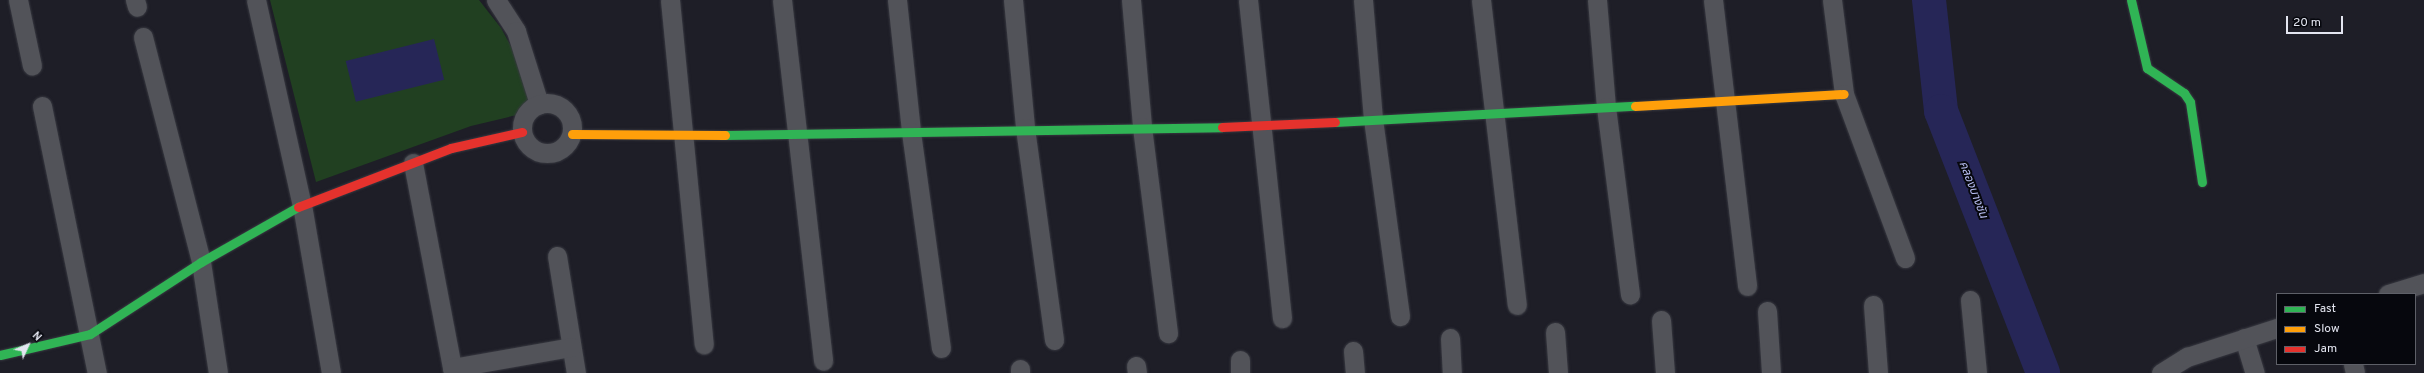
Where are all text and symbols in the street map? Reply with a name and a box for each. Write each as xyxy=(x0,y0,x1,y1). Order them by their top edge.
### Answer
scale bar xyxy=(2288,8,2345,34)
text: 20 m xyxy=(2293,15,2321,31)
water label: คลองบางชัน xyxy=(1955,159,1989,221)
legend xyxy=(2276,293,2416,365)
text: Fast xyxy=(2314,301,2336,317)
text: Slow xyxy=(2314,321,2340,337)
north arrow xyxy=(8,325,48,365)
text: N xyxy=(29,329,44,344)
text: Jam xyxy=(2314,341,2337,357)

